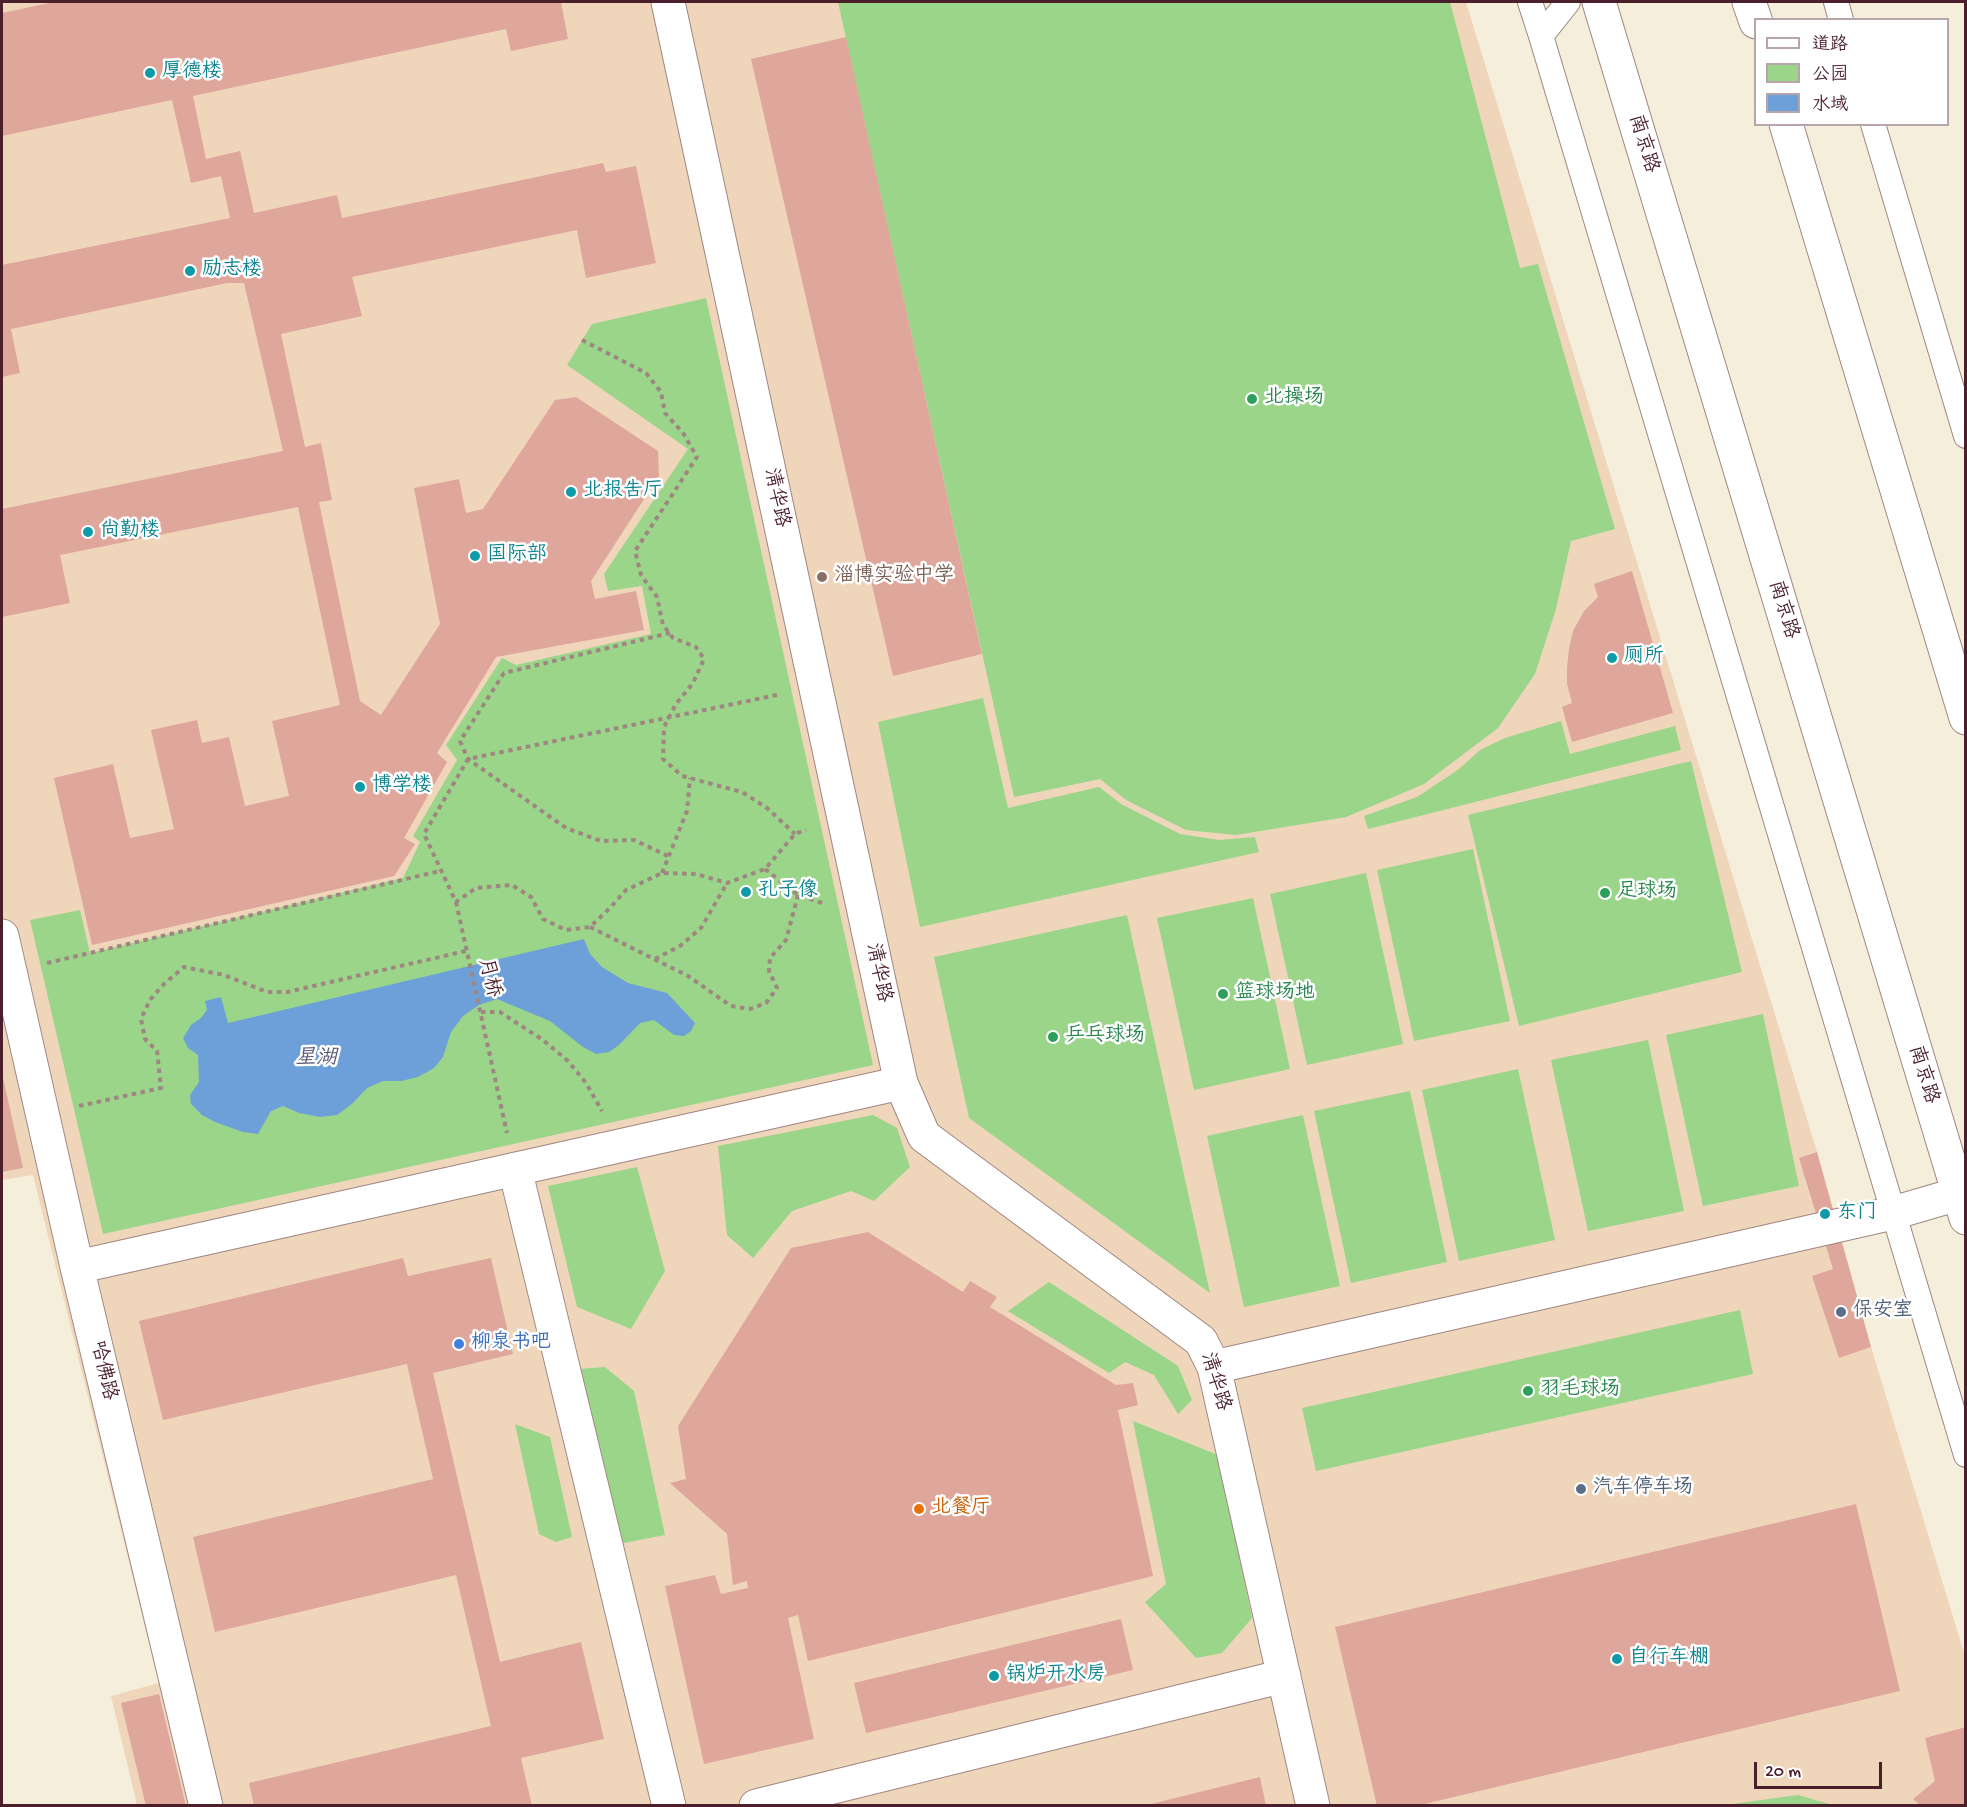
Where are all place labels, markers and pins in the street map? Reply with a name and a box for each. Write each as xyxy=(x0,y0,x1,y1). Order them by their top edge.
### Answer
place label: 厚德楼 xyxy=(162,61,222,85)
marker: 厚德楼 xyxy=(143,66,157,80)
place label: 励志楼 xyxy=(202,259,262,283)
marker: 励志楼 xyxy=(183,264,197,278)
place label: 北操场 xyxy=(1264,387,1324,411)
marker: 北操场 xyxy=(1245,392,1259,406)
place label: 北报告厅 xyxy=(583,480,663,504)
marker: 北报告厅 xyxy=(564,485,578,499)
place label: 尚勤楼 xyxy=(100,520,160,544)
marker: 尚勤楼 xyxy=(81,525,95,539)
place label: 国际部 xyxy=(487,544,547,568)
marker: 国际部 xyxy=(468,549,482,563)
place label: 淄博实验中学 xyxy=(834,565,954,589)
marker: 淄博实验中学 xyxy=(815,570,829,584)
place label: 厕所 xyxy=(1624,646,1664,670)
marker: 厕所 xyxy=(1605,651,1619,665)
place label: 博学楼 xyxy=(372,775,432,799)
marker: 博学楼 xyxy=(353,780,367,794)
place label: 孔子像 xyxy=(758,880,818,904)
place label: 足球场 xyxy=(1617,881,1677,905)
marker: 孔子像 xyxy=(739,885,753,899)
marker: 足球场 xyxy=(1598,886,1612,900)
place label: 篮球场地 xyxy=(1235,982,1315,1006)
marker: 篮球场地 xyxy=(1216,987,1230,1001)
place label: 乒乓球场 xyxy=(1065,1025,1145,1049)
marker: 乒乓球场 xyxy=(1046,1030,1060,1044)
place label: 东门 xyxy=(1837,1202,1877,1226)
marker: 东门 xyxy=(1818,1207,1832,1221)
place label: 保安室 xyxy=(1853,1300,1913,1324)
marker: 保安室 xyxy=(1834,1305,1848,1319)
place label: 柳泉书吧 xyxy=(471,1332,551,1356)
marker: 柳泉书吧 xyxy=(452,1337,466,1351)
place label: 羽毛球场 xyxy=(1540,1379,1620,1403)
marker: 羽毛球场 xyxy=(1521,1384,1535,1398)
place label: 汽车停车场 xyxy=(1593,1477,1693,1501)
marker: 汽车停车场 xyxy=(1574,1482,1588,1496)
place label: 北餐厅 xyxy=(931,1497,991,1521)
marker: 北餐厅 xyxy=(912,1502,926,1516)
place label: 自行车棚 xyxy=(1629,1647,1709,1671)
marker: 自行车棚 xyxy=(1610,1652,1624,1666)
place label: 锅炉开水房 xyxy=(1006,1664,1106,1688)
marker: 锅炉开水房 xyxy=(987,1669,1001,1683)

